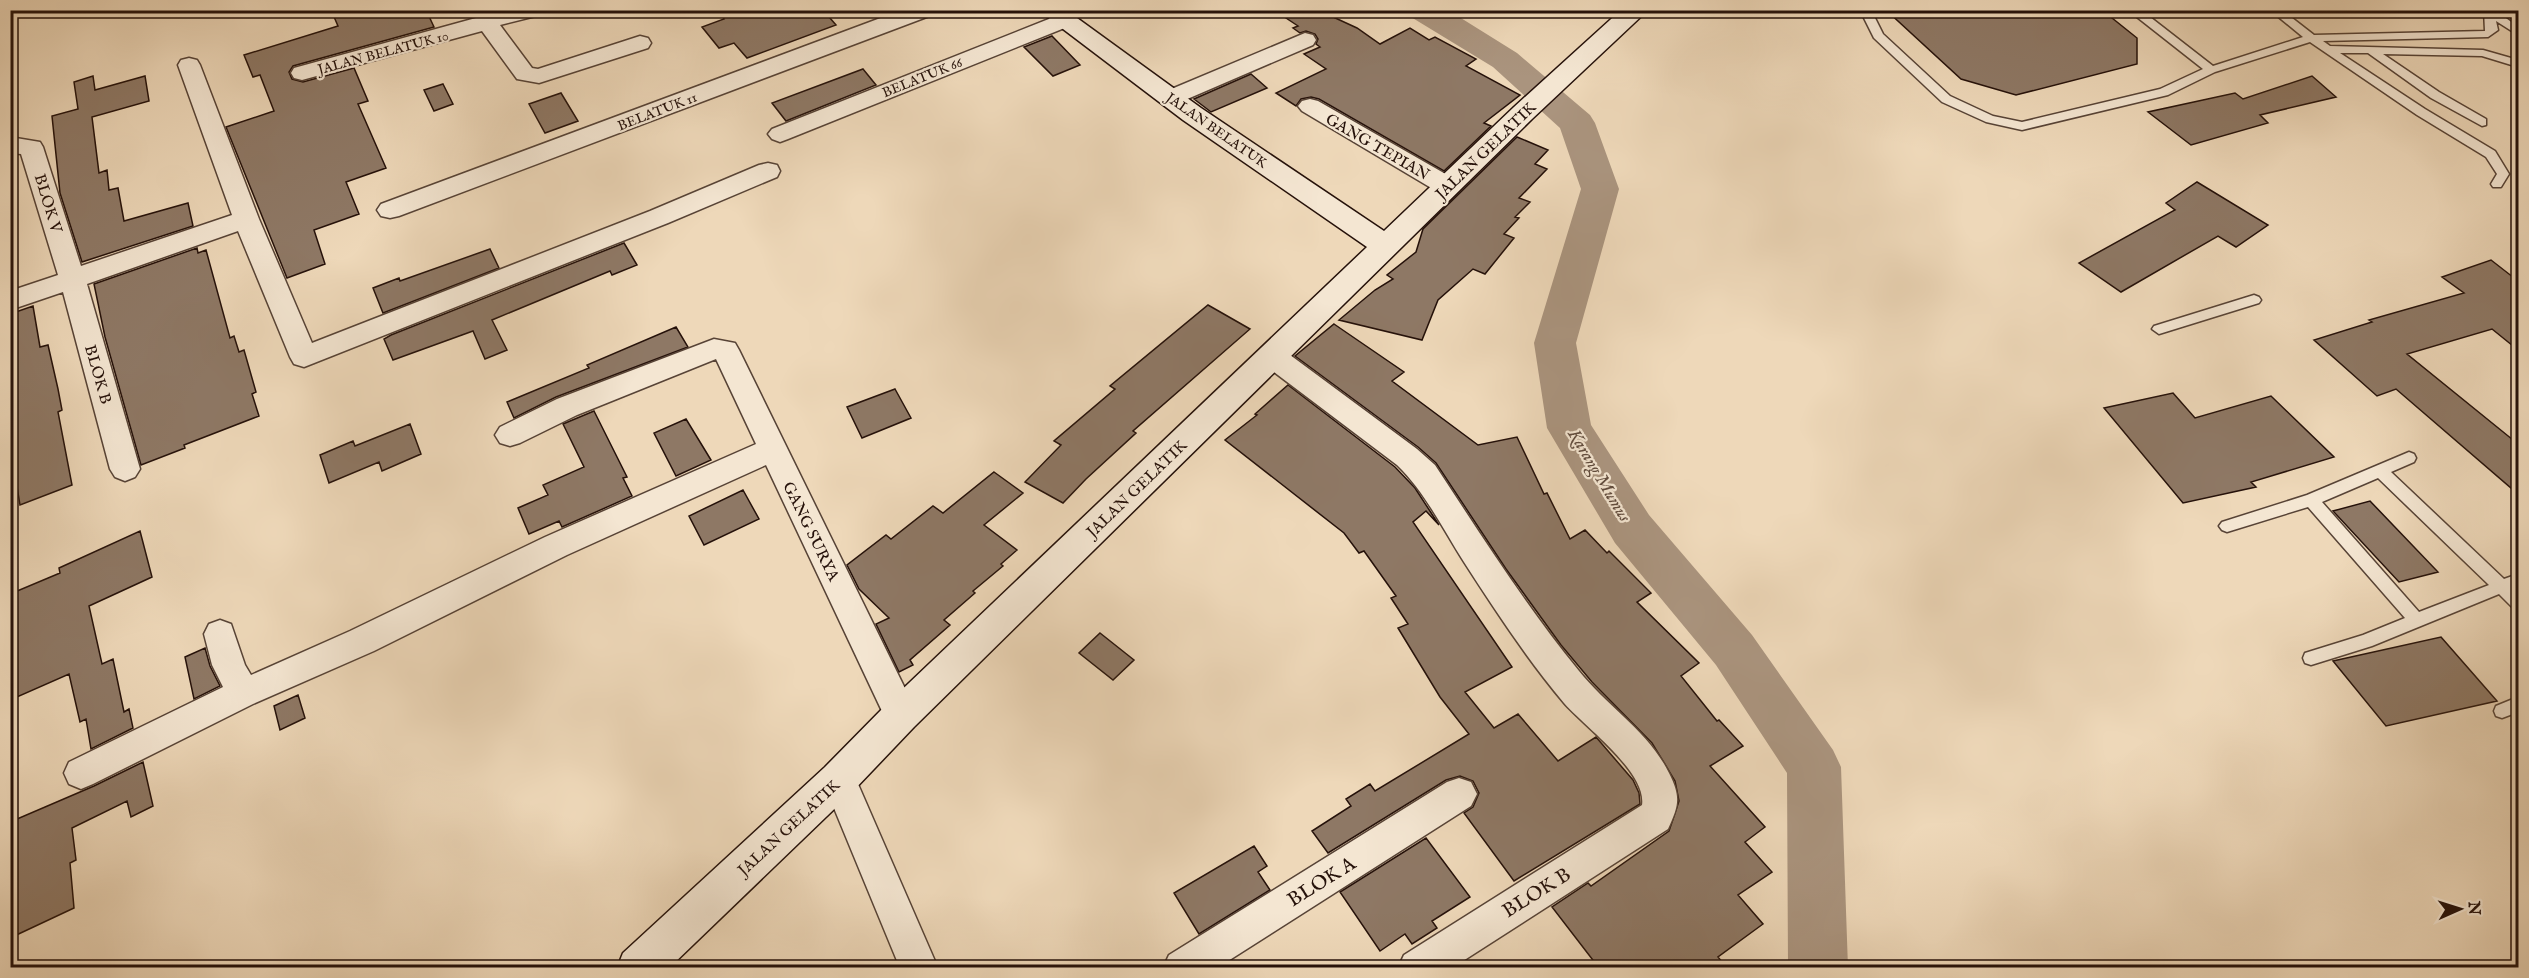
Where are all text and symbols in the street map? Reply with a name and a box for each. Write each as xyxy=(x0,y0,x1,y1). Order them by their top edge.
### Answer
street label: JALAN BELATUK 10 xyxy=(314,27,451,80)
street label: BELATUK 66 xyxy=(880,53,966,102)
street label: JALAN BELATUK xyxy=(1161,88,1271,173)
street label: BELATUK 11 xyxy=(615,89,700,135)
street label: JALAN GELATIK xyxy=(1430,98,1541,206)
street label: GANG TEPIAN xyxy=(1321,110,1433,186)
street label: BLOK V xyxy=(29,172,66,236)
street label: BLOK B xyxy=(79,343,115,406)
water label: Karang Mumus xyxy=(1561,424,1636,527)
street label: JALAN GELATIK xyxy=(1081,436,1192,544)
street label: GANG SURYA xyxy=(777,479,843,586)
street label: JALAN GELATIK xyxy=(733,776,845,882)
street label: BLOK A xyxy=(1283,851,1361,913)
street label: BLOK B xyxy=(1498,863,1576,924)
north arrow xyxy=(2430,879,2490,939)
text: N xyxy=(2463,900,2483,916)

